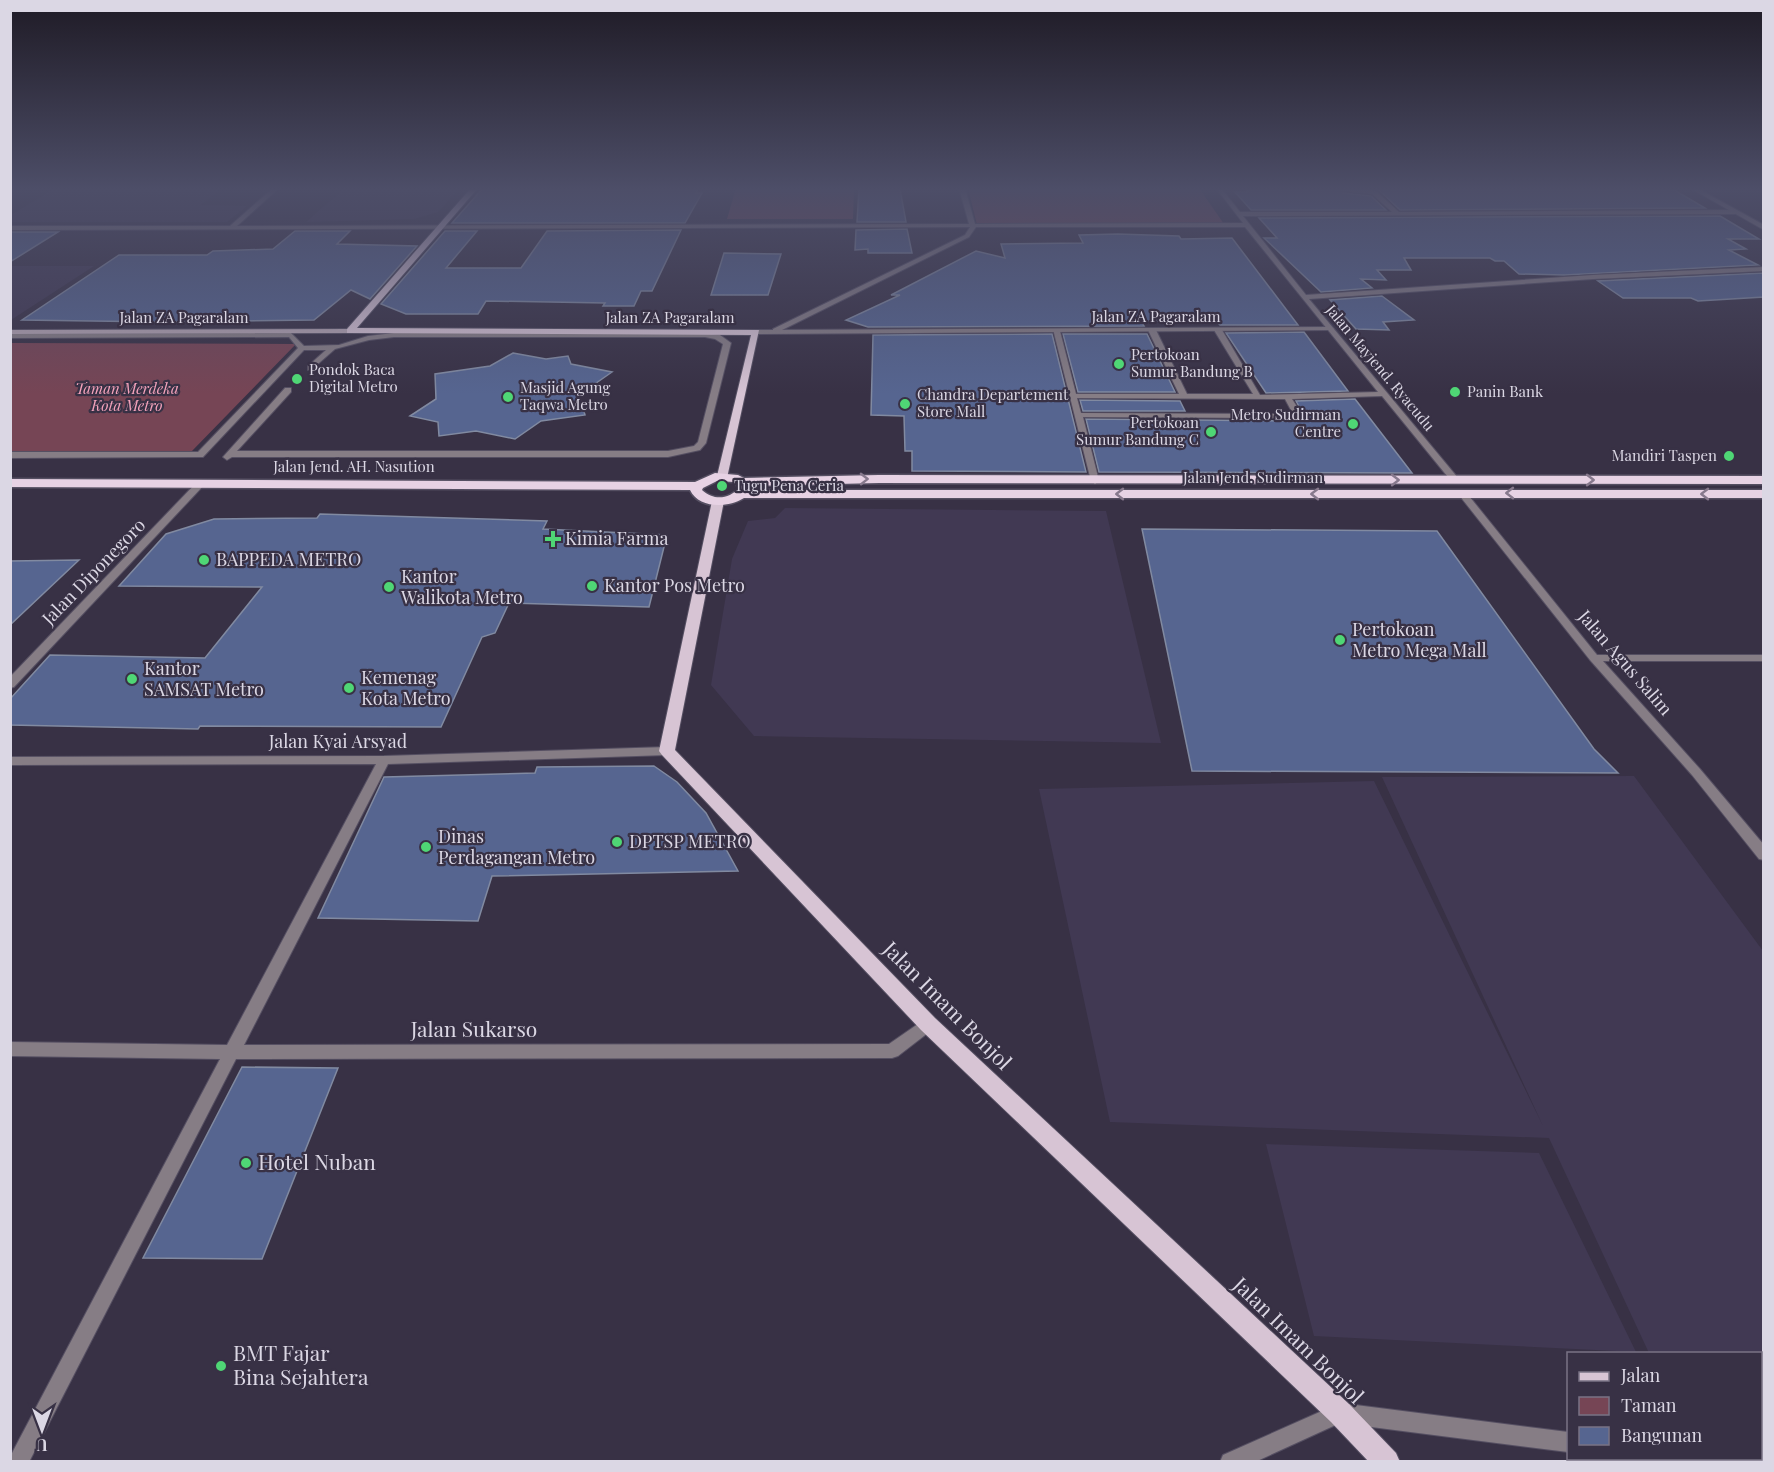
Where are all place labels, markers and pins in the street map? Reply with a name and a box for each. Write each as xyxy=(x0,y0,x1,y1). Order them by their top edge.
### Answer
place label: Pertokoan Sumur Bandung B xyxy=(1131,344,1253,381)
marker: Pertokoan Sumur Bandung B xyxy=(1112,357,1126,371)
place label: Pondok Baca Digital Metro xyxy=(309,359,398,396)
marker: Pondok Baca Digital Metro xyxy=(290,372,304,386)
place label: Masjid Agung Taqwa Metro xyxy=(520,377,610,414)
place label: Panin Bank xyxy=(1467,381,1544,401)
place label: Chandra Departement Store Mall xyxy=(917,384,1069,421)
marker: Panin Bank xyxy=(1448,385,1462,399)
marker: Masjid Agung Taqwa Metro xyxy=(501,390,515,404)
marker: Chandra Departement Store Mall xyxy=(898,397,912,411)
place label: Metro Sudirman Centre xyxy=(1231,404,1341,441)
place label: Pertokoan Sumur Bandung C xyxy=(1076,412,1199,449)
marker: Metro Sudirman Centre xyxy=(1346,417,1360,431)
marker: Pertokoan Sumur Bandung C xyxy=(1204,425,1218,439)
place label: Mandiri Taspen xyxy=(1611,445,1717,465)
marker: Mandiri Taspen xyxy=(1722,449,1736,463)
place label: Tugu Pena Ceria xyxy=(734,475,845,495)
marker: Tugu Pena Ceria xyxy=(715,479,729,493)
place label: Kimia Farma xyxy=(565,526,668,550)
marker: Kimia Farma xyxy=(546,532,560,546)
place label: BAPPEDA METRO xyxy=(216,547,361,571)
marker: BAPPEDA METRO xyxy=(197,553,211,567)
place label: Kantor Walikota Metro xyxy=(400,564,523,609)
place label: Kantor Pos Metro xyxy=(604,573,745,597)
marker: Kantor Pos Metro xyxy=(585,579,599,593)
marker: Kantor Walikota Metro xyxy=(382,580,396,594)
place label: Pertokoan Metro Mega Mall xyxy=(1352,617,1487,662)
marker: Pertokoan Metro Mega Mall xyxy=(1333,633,1347,647)
place label: Kantor SAMSAT Metro xyxy=(144,656,264,701)
place label: Kemenag Kota Metro xyxy=(361,665,451,710)
marker: Kantor SAMSAT Metro xyxy=(125,672,139,686)
marker: Kemenag Kota Metro xyxy=(342,681,356,695)
place label: Dinas Perdagangan Metro xyxy=(438,824,595,869)
place label: DPTSP METRO xyxy=(629,829,751,853)
marker: DPTSP METRO xyxy=(610,835,624,849)
marker: Dinas Perdagangan Metro xyxy=(419,840,433,854)
place label: Hotel Nuban xyxy=(258,1147,376,1175)
marker: Hotel Nuban xyxy=(239,1156,253,1170)
place label: BMT Fajar Bina Sejahtera xyxy=(233,1338,369,1390)
marker: BMT Fajar Bina Sejahtera xyxy=(214,1359,228,1373)

